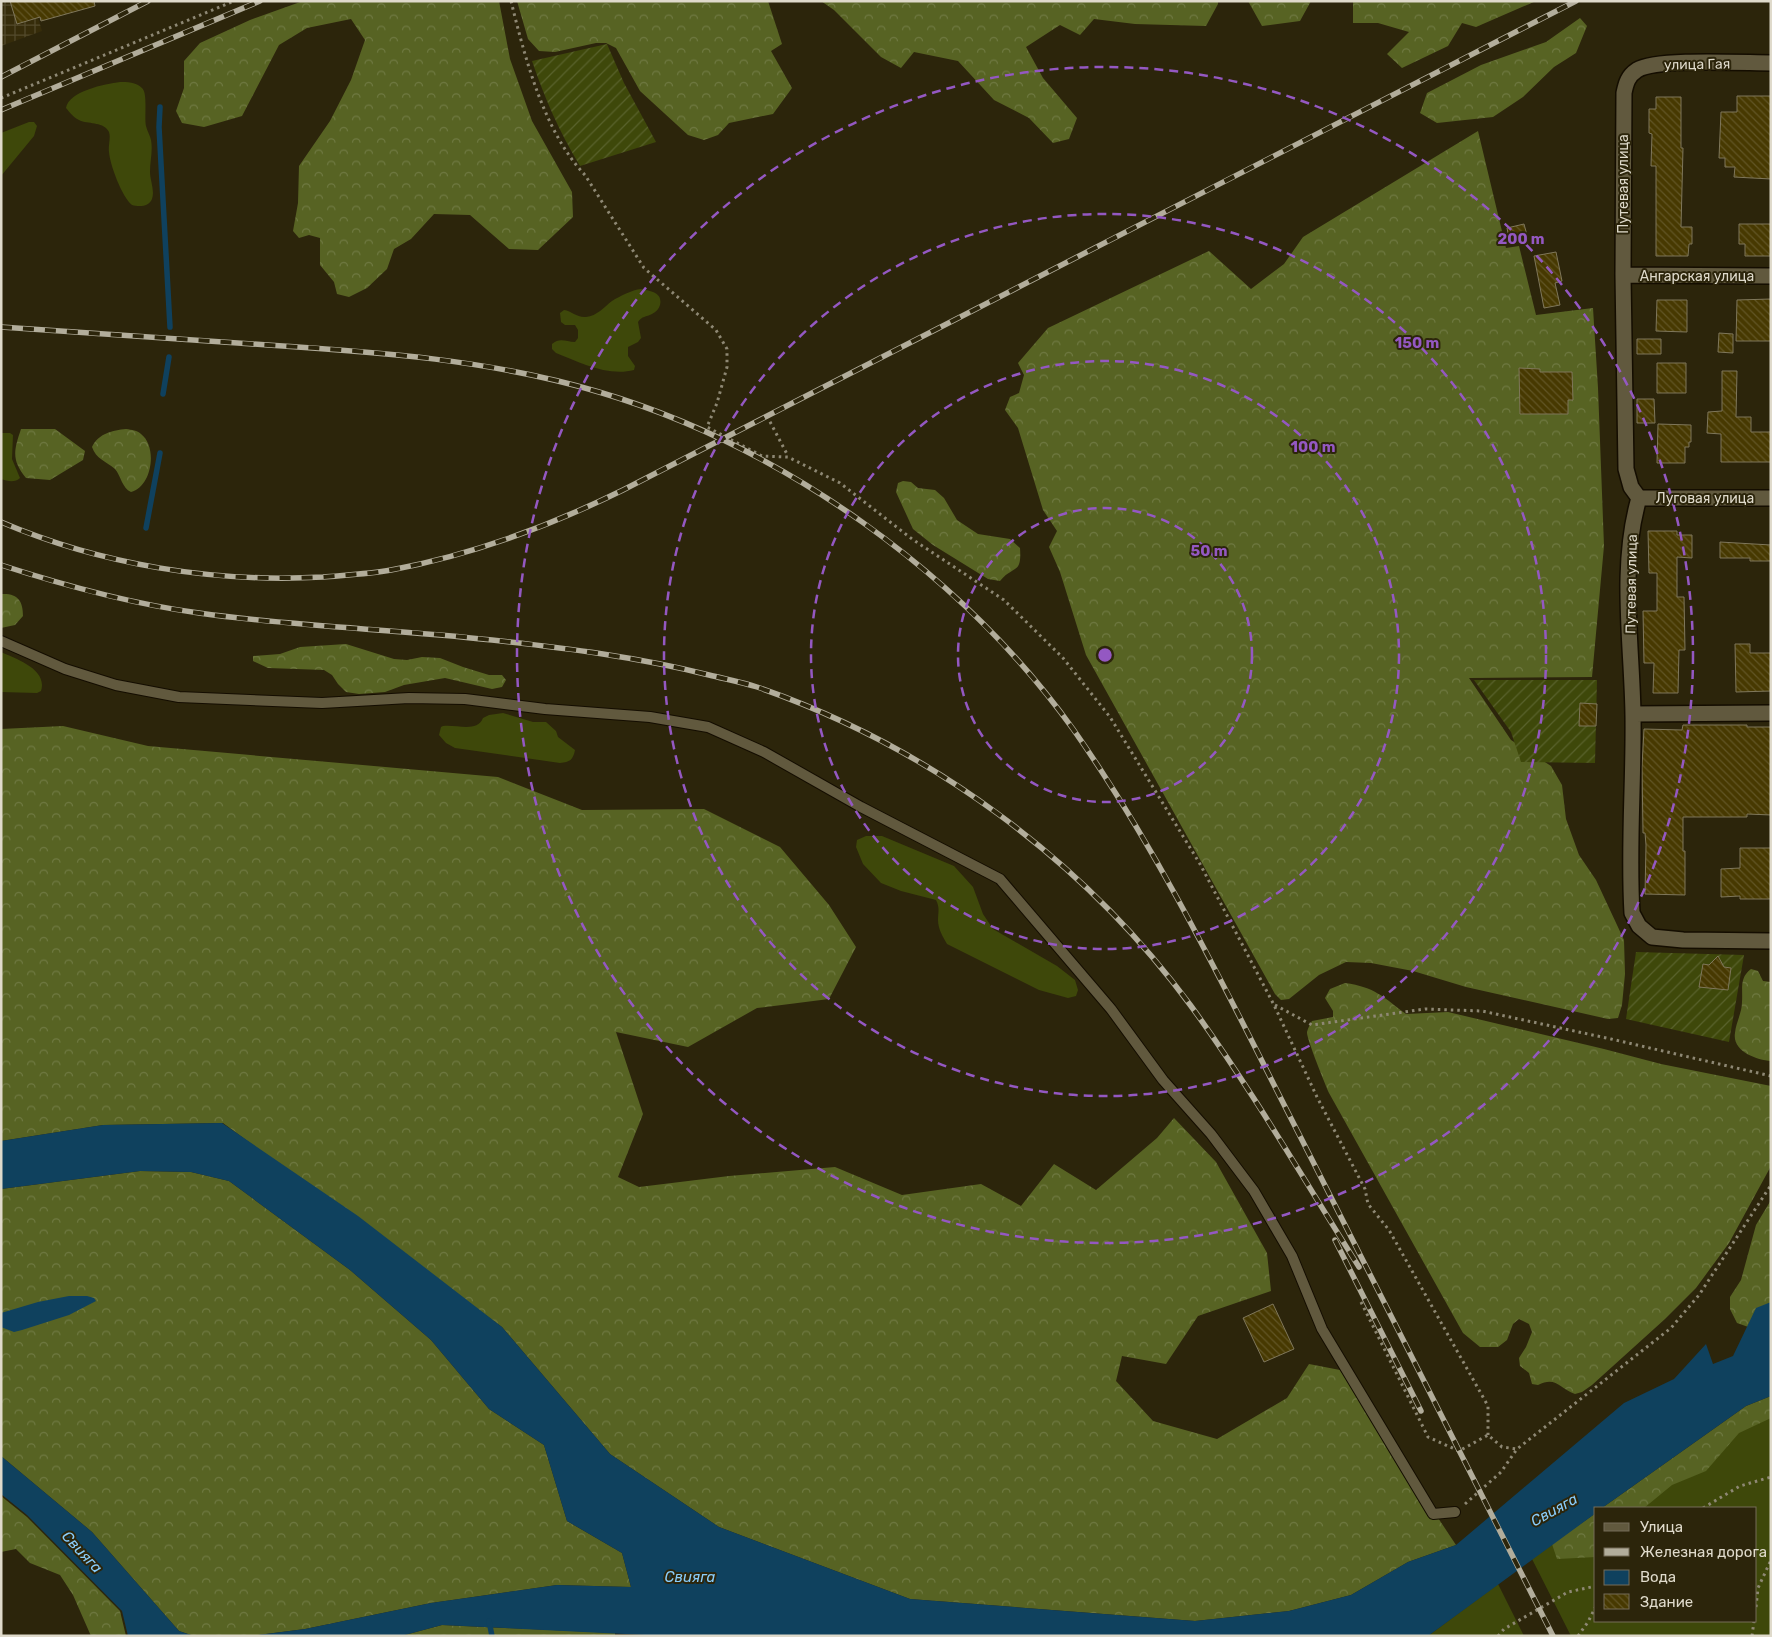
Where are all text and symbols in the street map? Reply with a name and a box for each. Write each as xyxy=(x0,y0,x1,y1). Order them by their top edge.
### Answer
street label: улица Гая xyxy=(1664,55,1730,74)
street label: Путевая улица xyxy=(1615,134,1632,234)
text: 200 m xyxy=(1497,230,1545,248)
street label: Ангарская улица xyxy=(1640,268,1754,285)
text: 150 m xyxy=(1395,334,1439,352)
text: 100 m xyxy=(1291,438,1335,456)
street label: Луговая улица xyxy=(1656,490,1754,507)
street label: Путевая улица xyxy=(1622,534,1641,634)
text: 50 m xyxy=(1191,542,1227,560)
centre of rings xyxy=(1096,646,1114,664)
water label: Свияга xyxy=(1527,1490,1581,1530)
legend xyxy=(1594,1507,1757,1622)
text: Улица xyxy=(1640,1518,1683,1536)
water label: Свияга xyxy=(58,1527,106,1577)
text: Железная дорога xyxy=(1640,1543,1767,1561)
water label: Свияга xyxy=(665,1568,716,1586)
text: Вода xyxy=(1640,1568,1676,1586)
text: Здание xyxy=(1640,1593,1693,1611)

